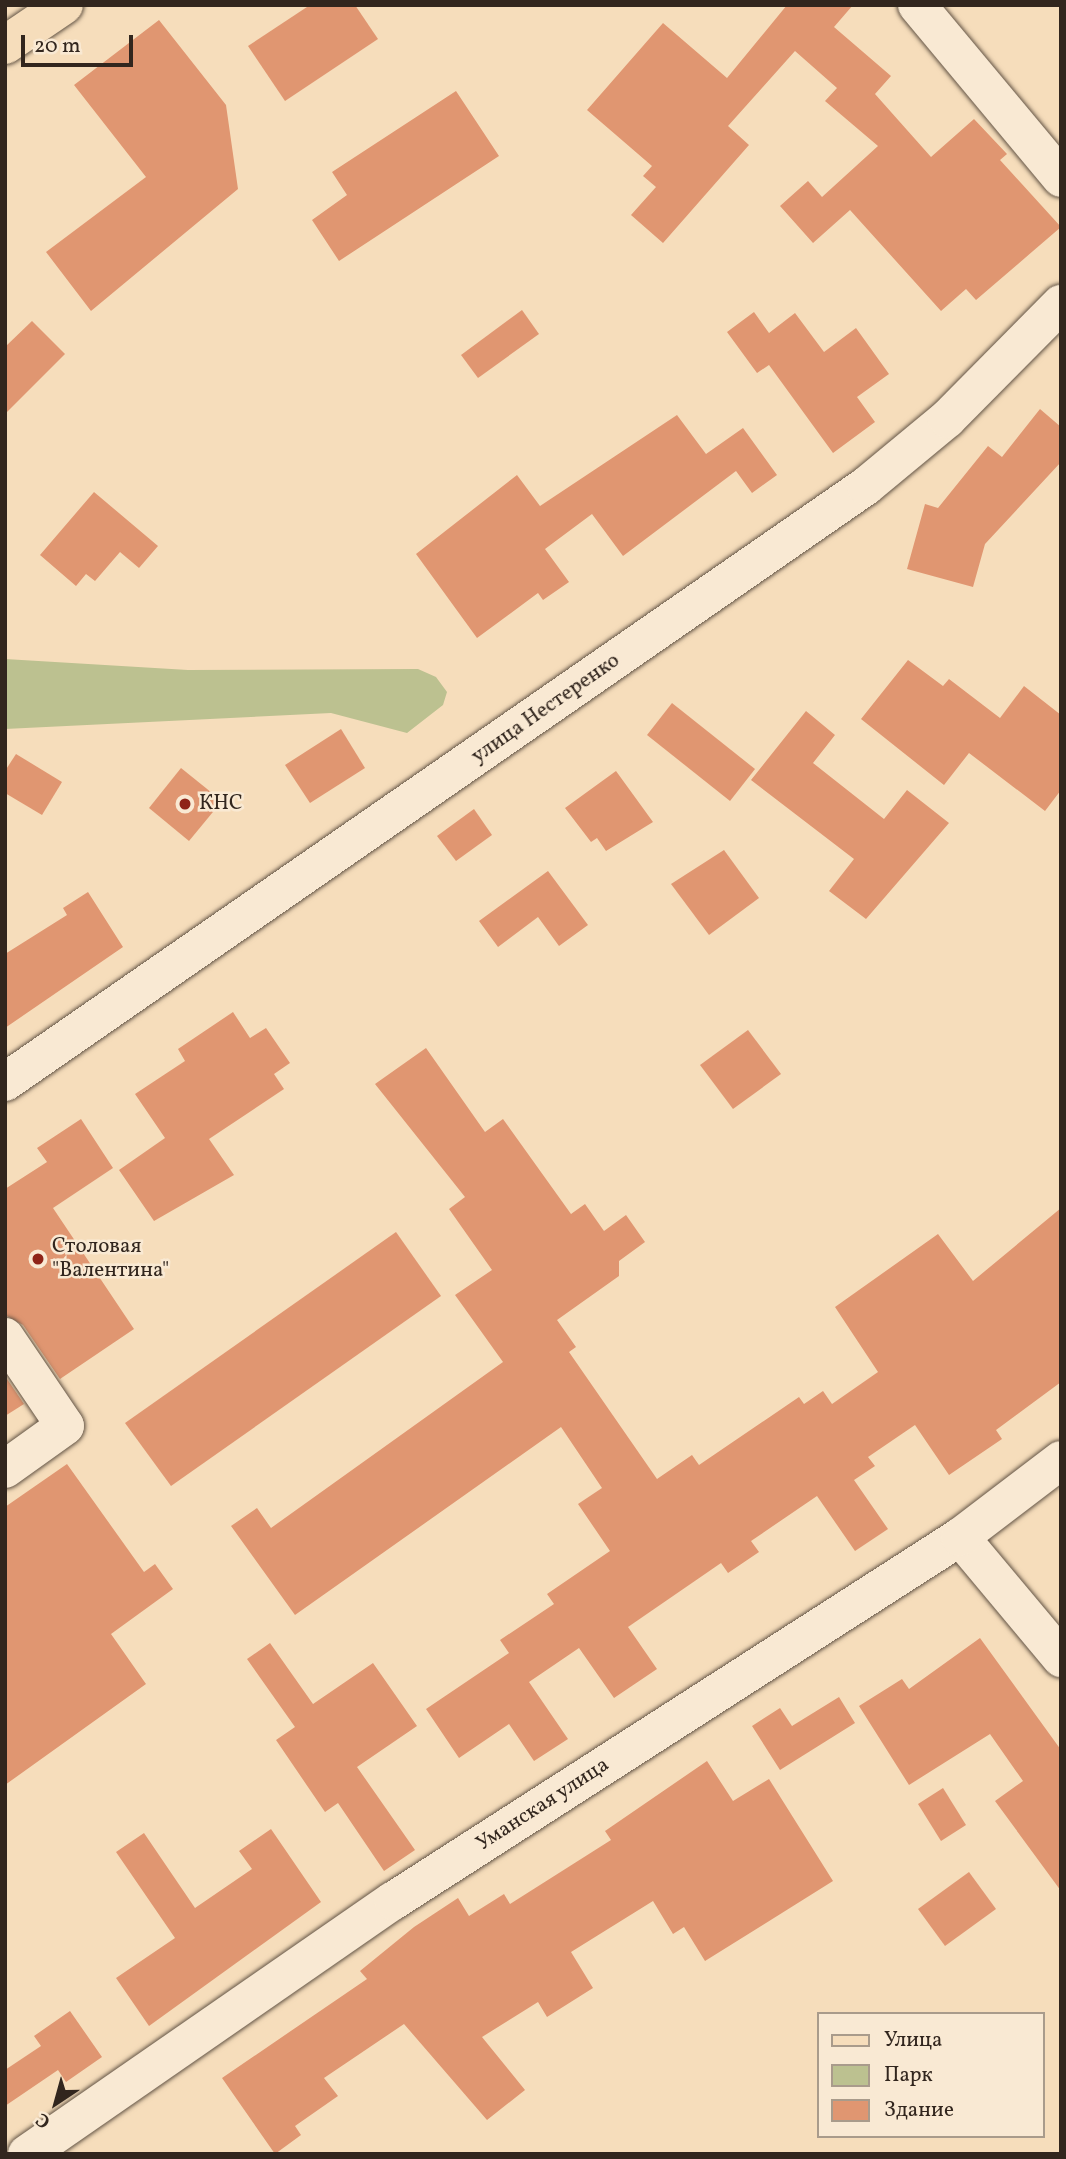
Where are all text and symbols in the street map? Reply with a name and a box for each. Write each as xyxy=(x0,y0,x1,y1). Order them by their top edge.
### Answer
scale bar xyxy=(24,21,136,65)
text: 20 m xyxy=(34,32,80,61)
street label: улица Нестеренко xyxy=(467,648,625,770)
place label: КНС xyxy=(199,791,243,817)
marker: КНС xyxy=(177,796,193,812)
place label: Столовая "Валентина" xyxy=(52,1234,169,1284)
marker: Столовая "Валентина" xyxy=(30,1251,46,1267)
street label: Уманская улица xyxy=(472,1753,614,1857)
legend xyxy=(818,2012,1045,2138)
text: Улица xyxy=(884,2026,942,2055)
text: Парк xyxy=(884,2061,933,2090)
north arrow xyxy=(21,2068,91,2138)
text: Здание xyxy=(884,2096,954,2125)
text: С xyxy=(31,2106,56,2134)

